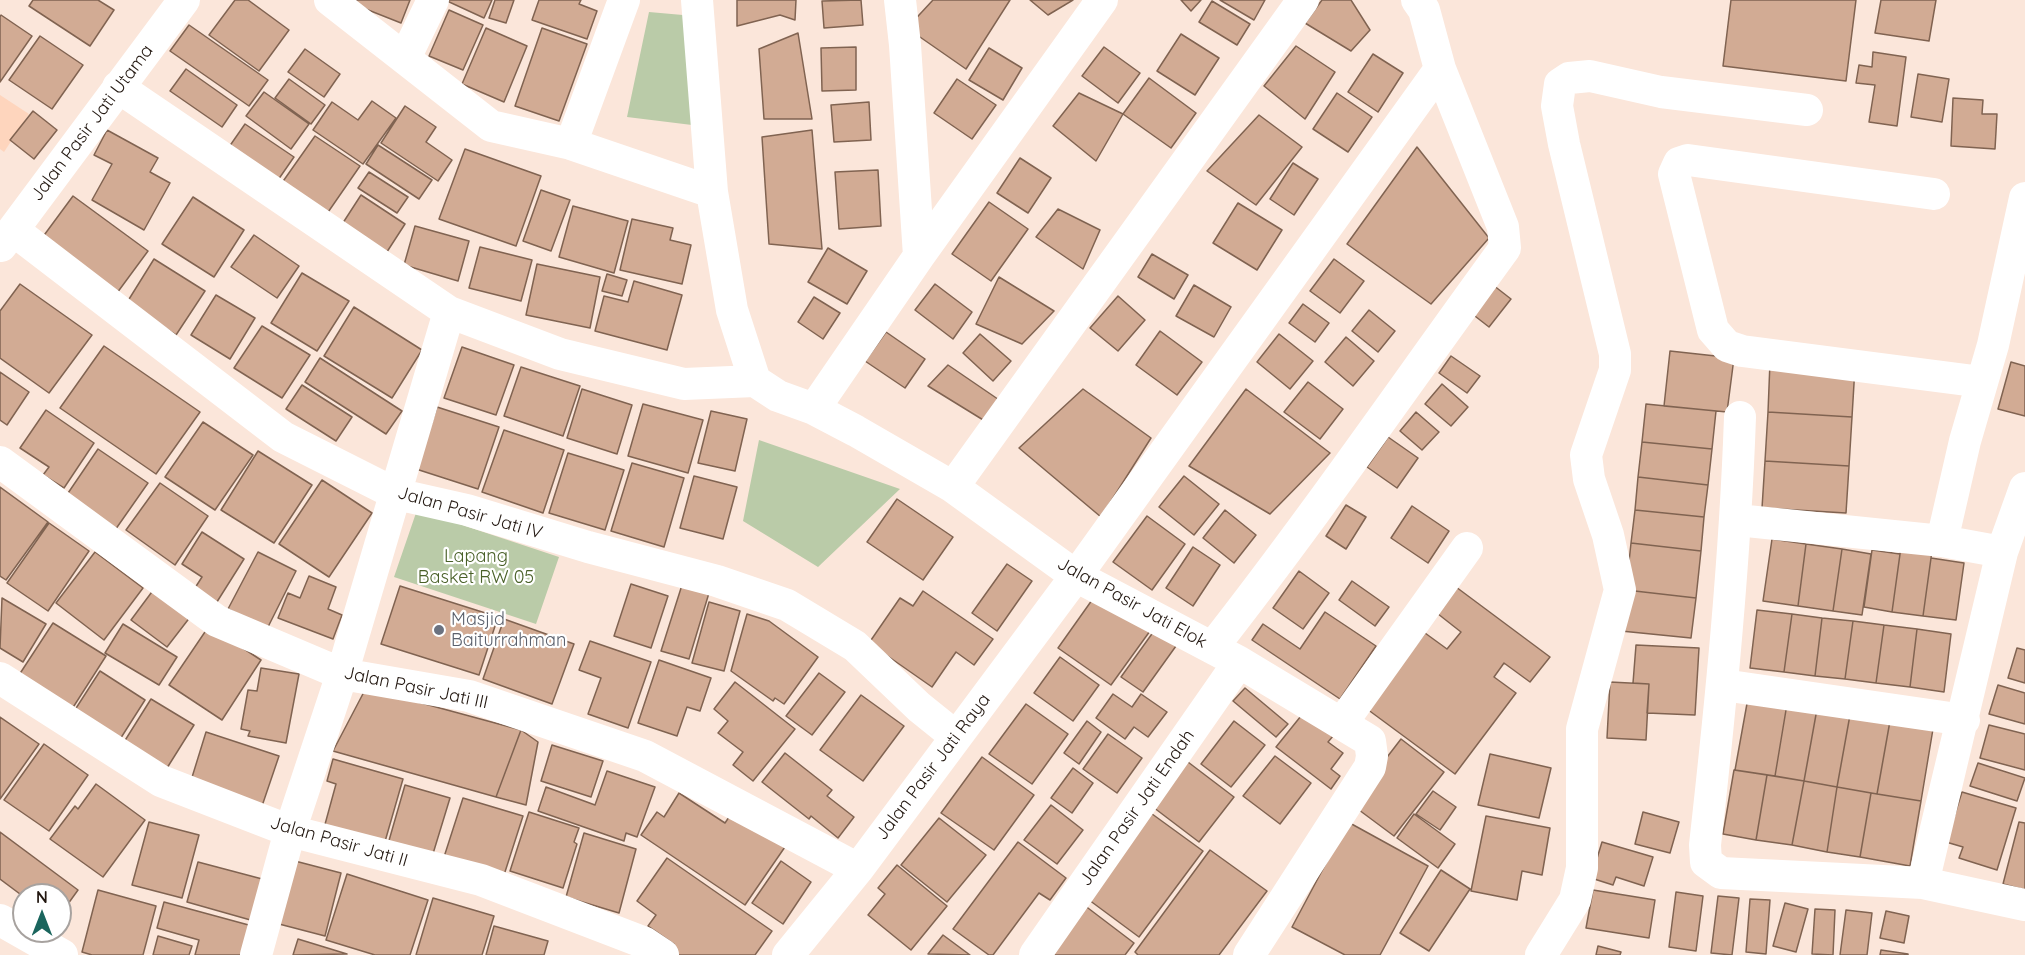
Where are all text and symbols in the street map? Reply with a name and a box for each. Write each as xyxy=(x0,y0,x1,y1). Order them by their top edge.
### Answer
street label: Jalan Pasir Jati Utama xyxy=(26,40,158,206)
street label: Jalan Pasir Jati IV xyxy=(395,482,545,544)
park label: Lapang Basket RW 05 xyxy=(418,546,534,588)
street label: Jalan Pasir Jati Elok xyxy=(1053,553,1211,653)
place label: Masjid Baiturrahman xyxy=(451,609,566,652)
marker: Masjid Baiturrahman xyxy=(432,623,446,637)
street label: Jalan Pasir Jati III xyxy=(342,662,490,714)
street label: Jalan Pasir Jati Raya xyxy=(871,690,995,844)
street label: Jalan Pasir Jati Endah xyxy=(1075,726,1199,890)
street label: Jalan Pasir Jati II xyxy=(268,812,410,872)
north arrow xyxy=(12,883,72,943)
text: N xyxy=(36,887,48,907)

